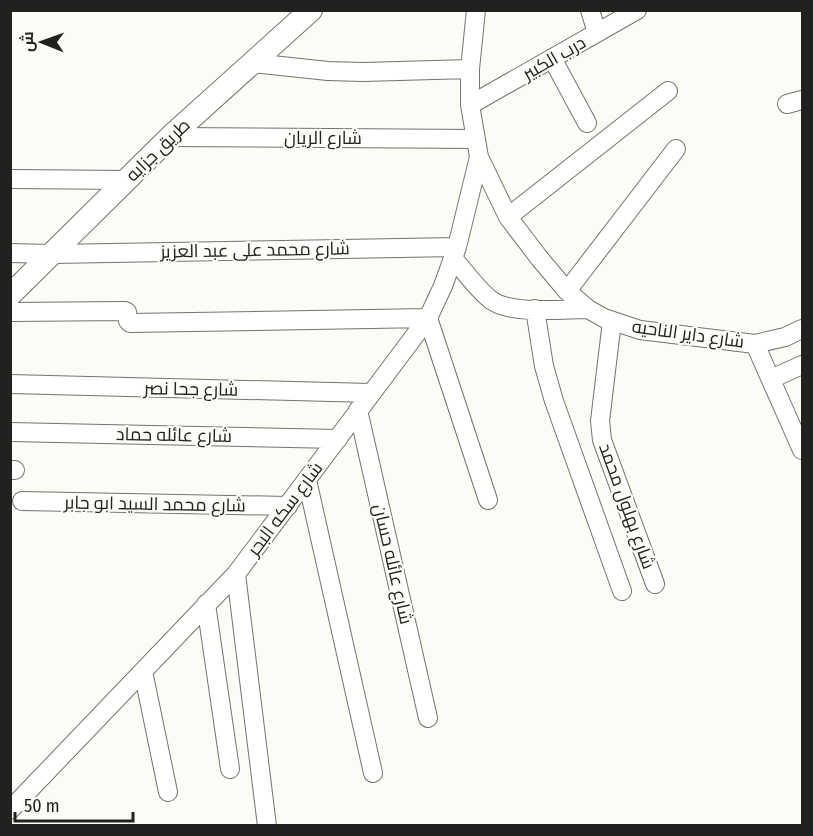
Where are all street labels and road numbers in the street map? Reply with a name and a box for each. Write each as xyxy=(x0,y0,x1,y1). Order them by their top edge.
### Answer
street label: درب الكبير xyxy=(518,31,590,85)
street label: طريق جزايه xyxy=(121,114,195,187)
street label: شارع الريان xyxy=(284,127,362,150)
street label: شارع محمد على عبد العزيز xyxy=(159,237,350,264)
street label: شارع داير الناحيه xyxy=(630,315,746,354)
street label: شارع جحا نصر xyxy=(143,377,238,402)
street label: شارع عائله حماد xyxy=(116,423,232,448)
street label: شارع بهلول محمد xyxy=(593,440,660,572)
street label: شارع سكه البحر xyxy=(242,458,328,562)
street label: شارع محمد السيد ابو جابر xyxy=(63,491,246,518)
street label: شارع عائله حسان xyxy=(367,502,418,627)

